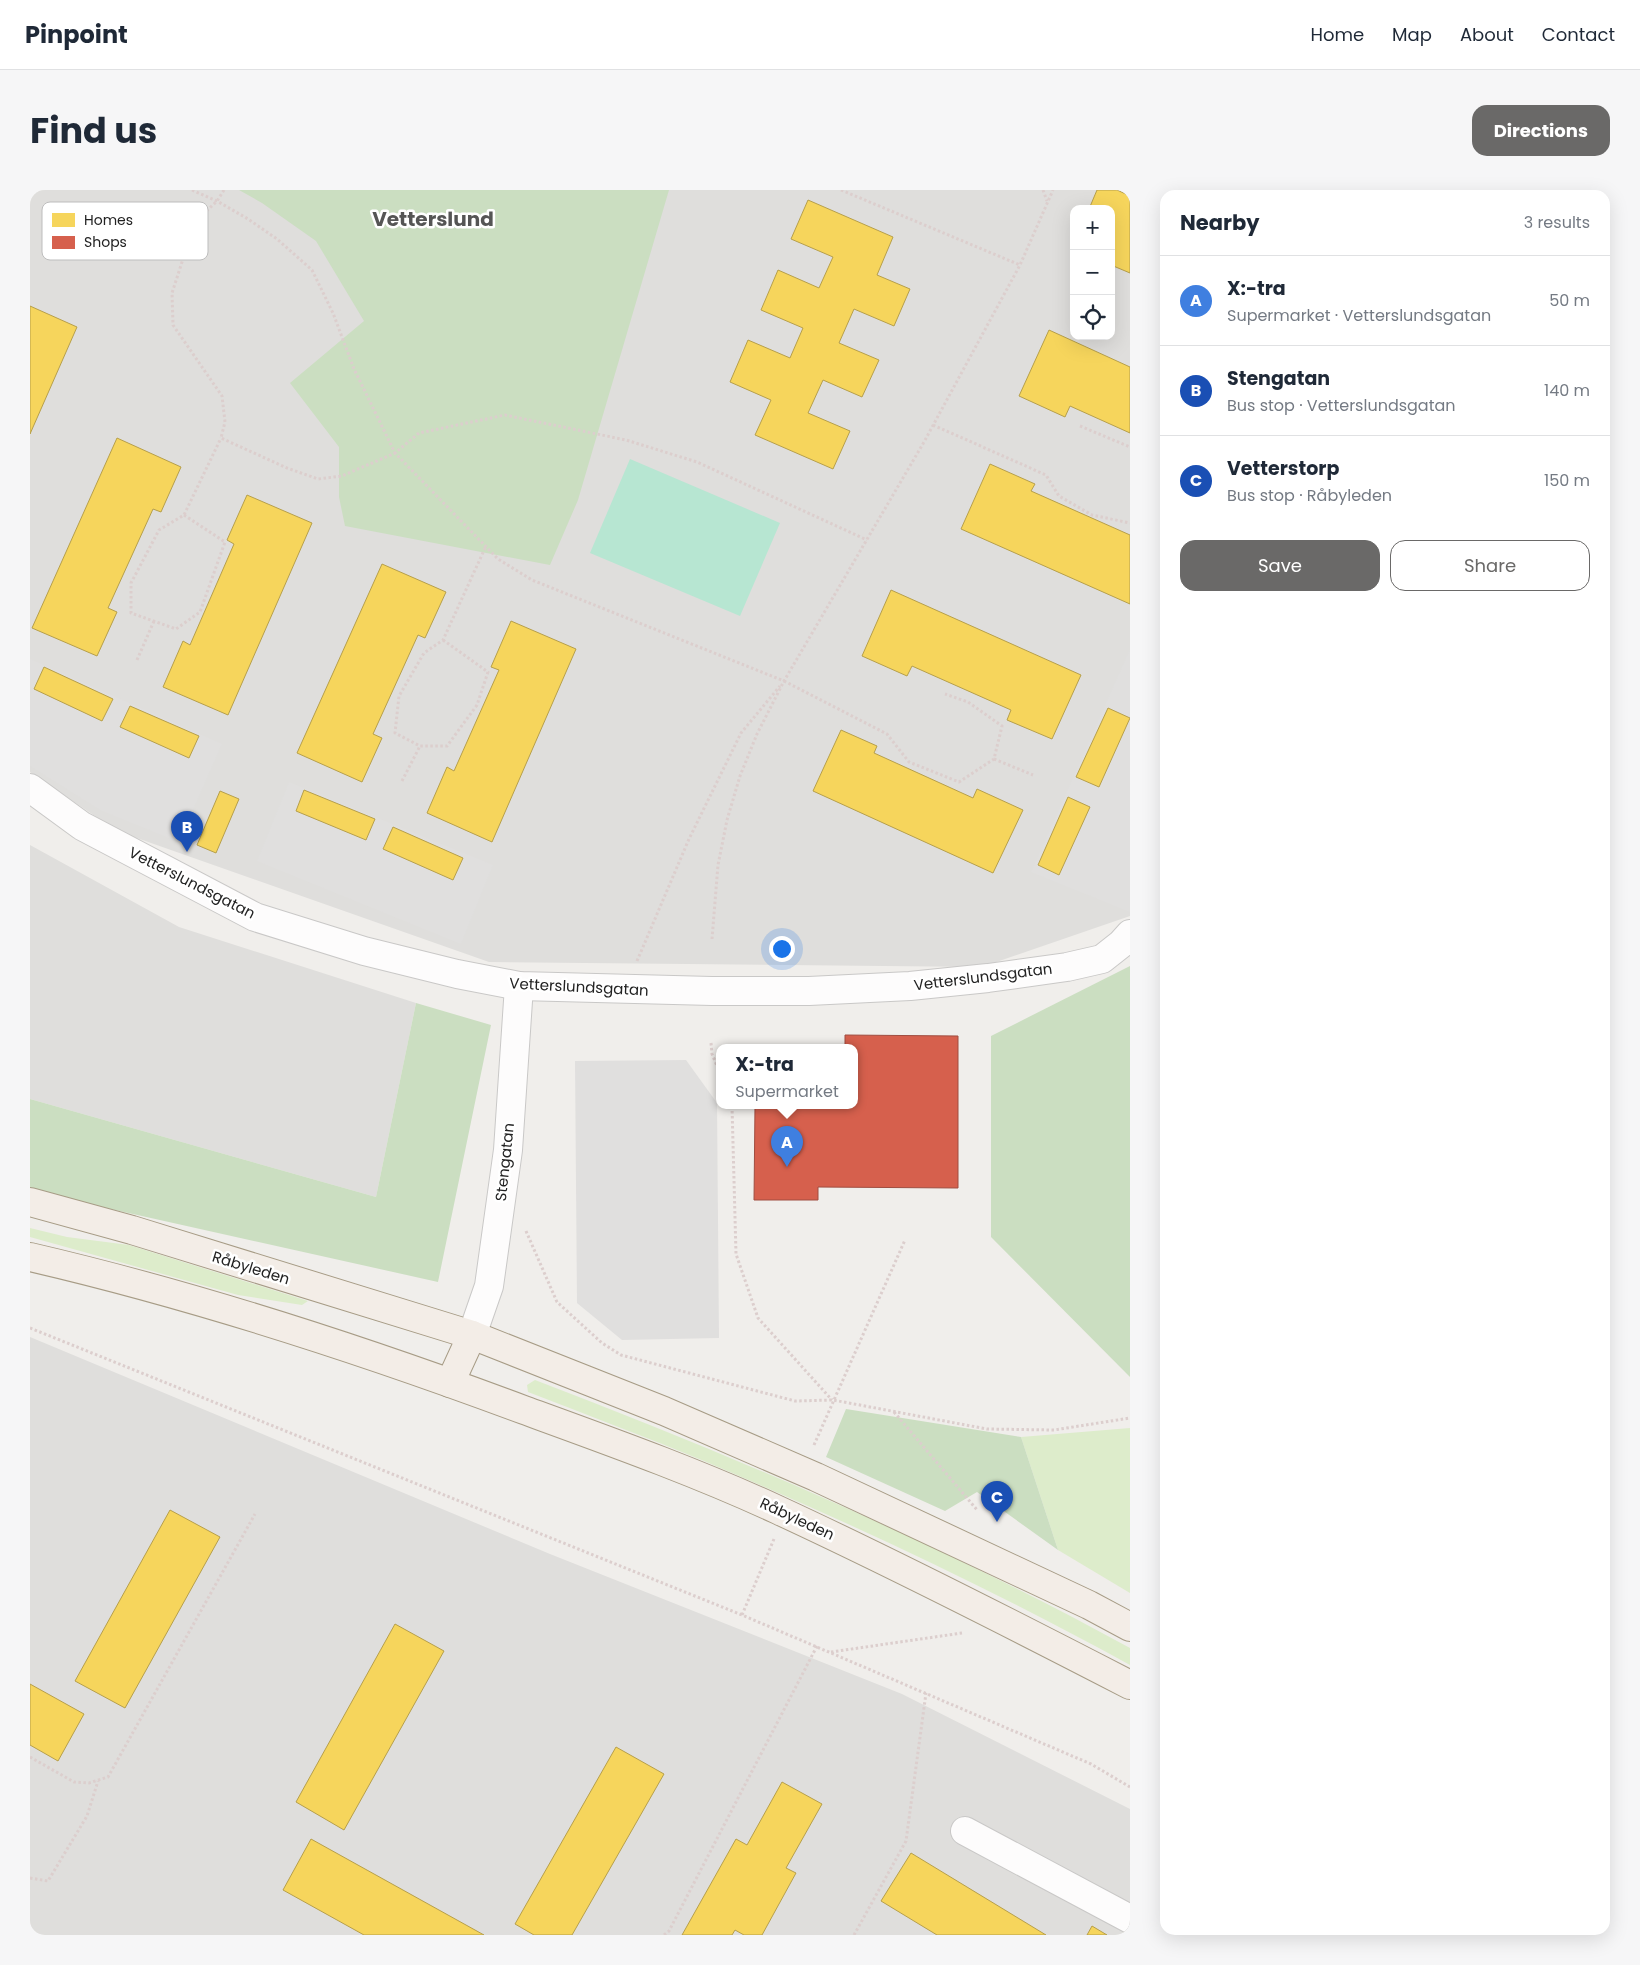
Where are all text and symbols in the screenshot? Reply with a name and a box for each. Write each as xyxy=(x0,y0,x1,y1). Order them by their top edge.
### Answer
text: Pinpoint xyxy=(25,18,128,51)
text: Home xyxy=(1310,22,1364,47)
text: Map xyxy=(1392,22,1432,47)
text: About xyxy=(1460,22,1514,47)
text: Contact xyxy=(1542,22,1615,47)
button: Directions xyxy=(1472,105,1610,156)
text: Find us xyxy=(30,106,157,155)
legend xyxy=(42,202,208,260)
district label: Vetterslund xyxy=(372,205,494,233)
map controls xyxy=(1070,205,1115,340)
button: + xyxy=(1070,205,1115,250)
text: Nearby xyxy=(1180,208,1260,237)
text: Homes xyxy=(84,210,133,230)
text: 3 results xyxy=(1524,211,1590,234)
text: Shops xyxy=(84,232,127,252)
button: − xyxy=(1070,250,1115,295)
text: X:-tra xyxy=(1227,275,1286,302)
text: A xyxy=(1190,289,1202,312)
text: 50 m xyxy=(1549,289,1590,312)
button: locate xyxy=(1070,295,1115,340)
text: Supermarket · Vetterslundsgatan xyxy=(1227,304,1491,327)
text: Stengatan xyxy=(1227,365,1330,392)
text: B xyxy=(1191,379,1201,402)
text: 140 m xyxy=(1544,379,1590,402)
text: Bus stop · Vetterslundsgatan xyxy=(1227,394,1456,417)
text: Vetterstorp xyxy=(1227,455,1339,482)
text: C xyxy=(1190,469,1202,492)
text: 150 m xyxy=(1544,469,1590,492)
text: Bus stop · Råbyleden xyxy=(1227,484,1392,507)
button: Save xyxy=(1180,540,1380,591)
button: Share xyxy=(1390,540,1590,591)
pin: B xyxy=(171,811,203,852)
street label: Vetterslundsgatan xyxy=(125,842,259,924)
your location xyxy=(769,936,795,962)
street label: Vetterslundsgatan xyxy=(912,958,1053,995)
street label: Vetterslundsgatan xyxy=(509,972,649,1001)
popup xyxy=(716,1044,858,1109)
text: X:-tra xyxy=(735,1051,794,1078)
text: Supermarket xyxy=(735,1080,839,1103)
street label: Stengatan xyxy=(490,1122,519,1202)
pin: A xyxy=(771,1126,803,1167)
street label: Råbyleden xyxy=(210,1246,292,1289)
pin: C xyxy=(981,1481,1013,1522)
street label: Råbyleden xyxy=(757,1492,838,1545)

